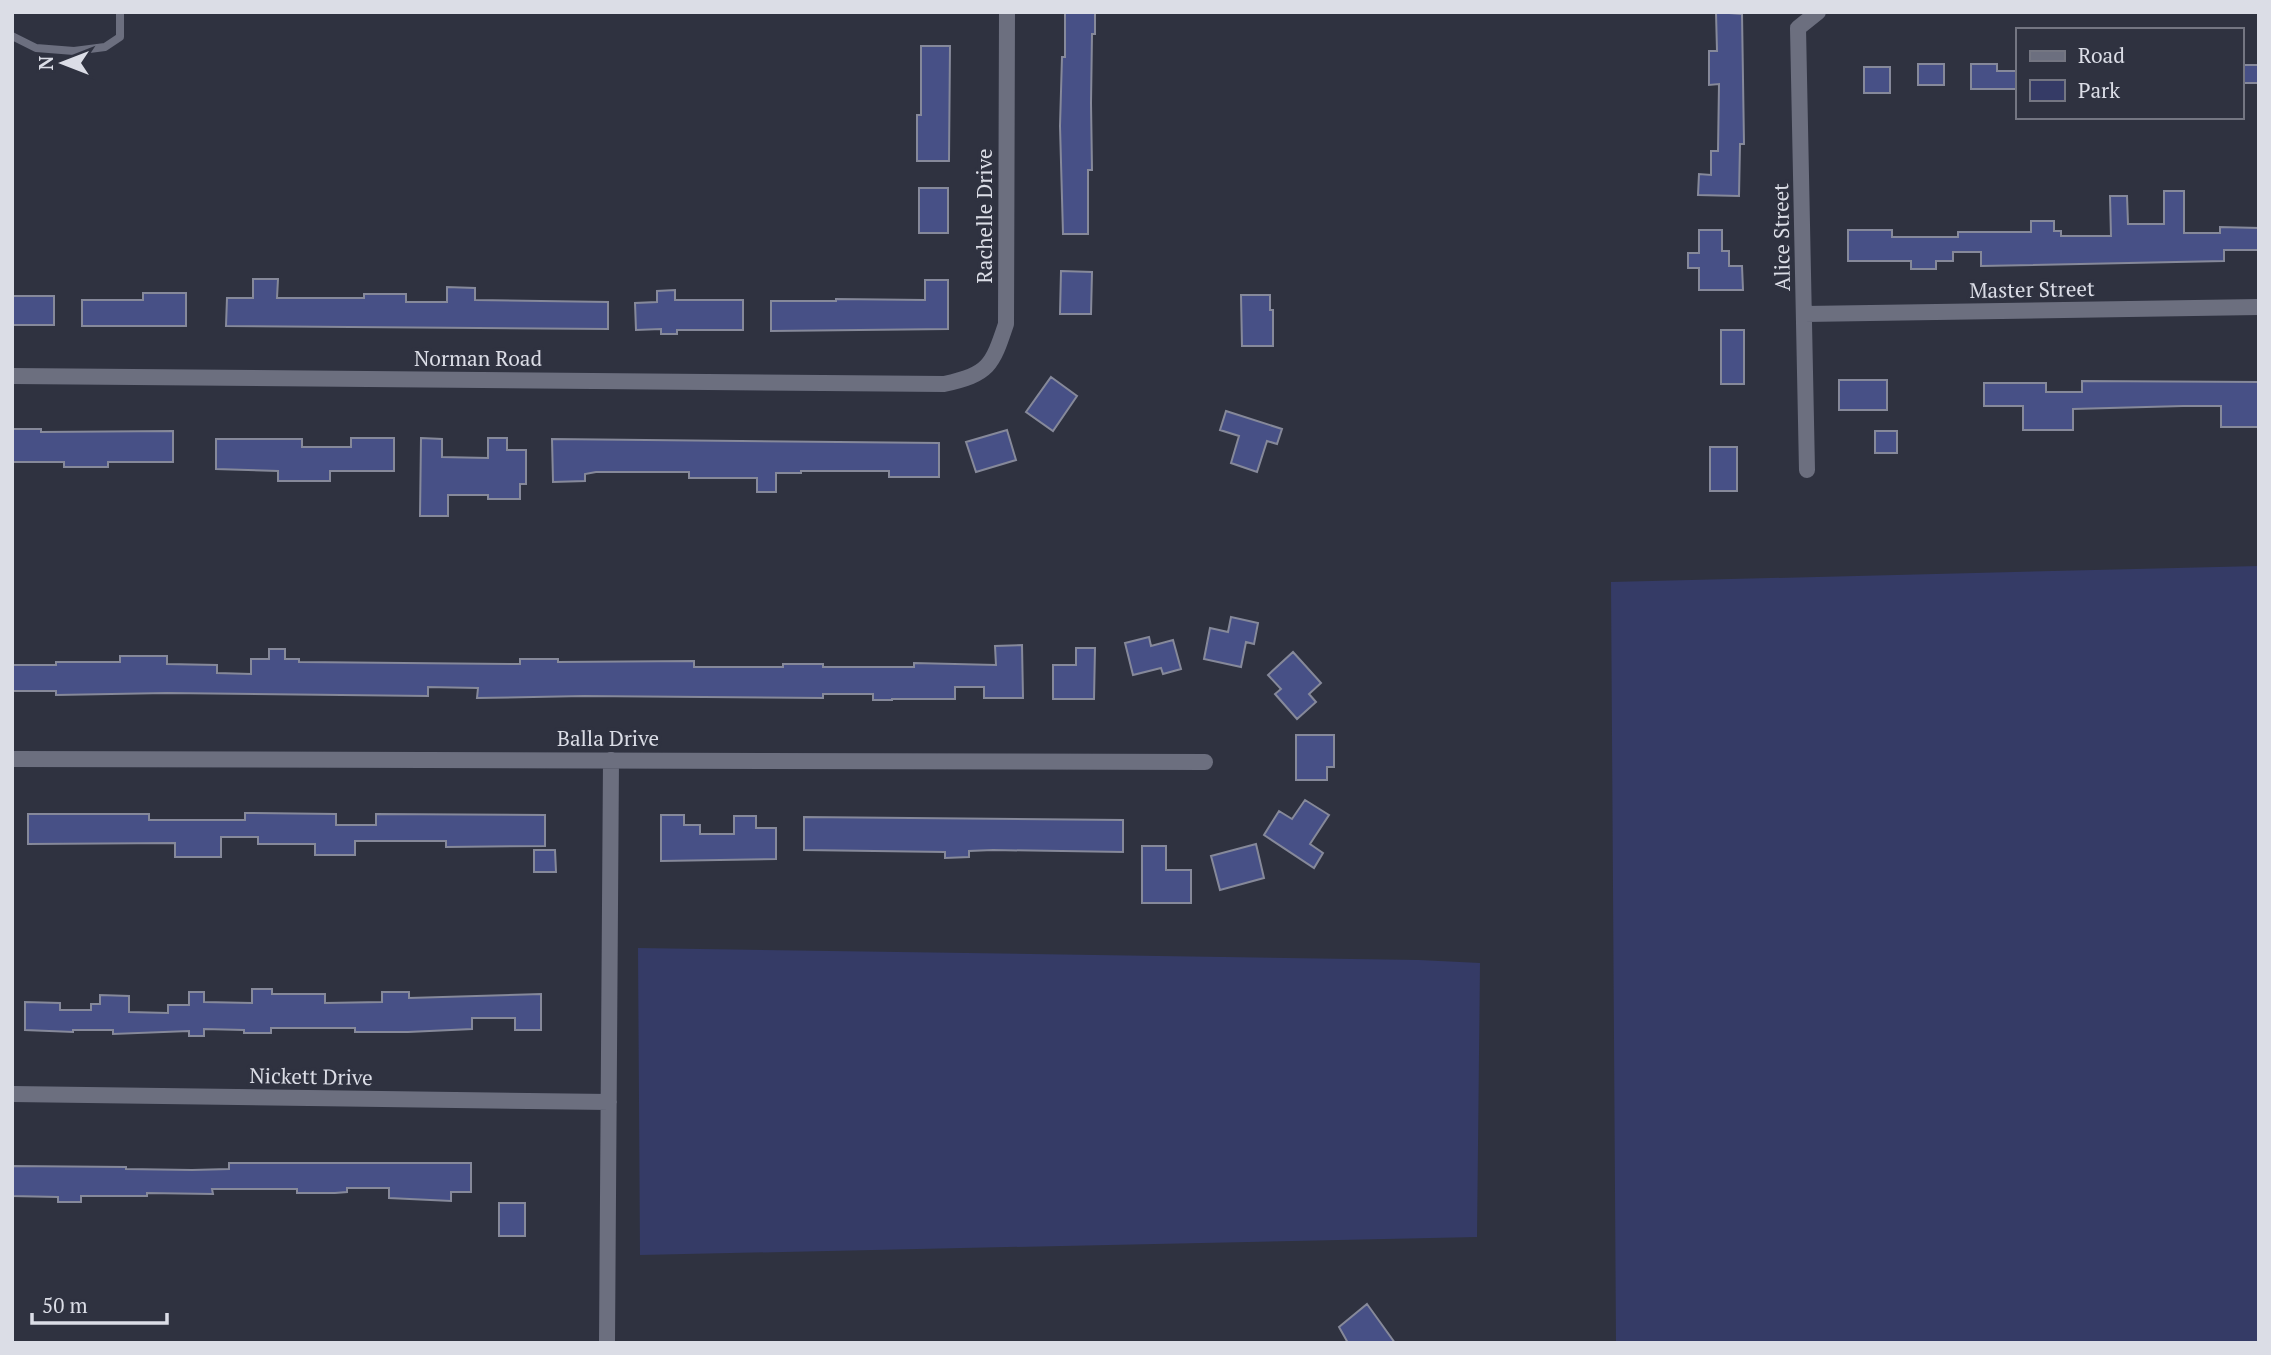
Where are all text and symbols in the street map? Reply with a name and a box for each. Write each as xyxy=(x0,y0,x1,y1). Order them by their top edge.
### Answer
north arrow xyxy=(28,28,98,98)
legend xyxy=(2016,28,2243,119)
text: Road xyxy=(2078,41,2125,69)
text: N xyxy=(33,55,58,70)
text: Park xyxy=(2078,76,2120,104)
street label: Rachelle Drive xyxy=(970,148,998,284)
street label: Alice Street xyxy=(1766,183,1796,291)
street label: Master Street xyxy=(1969,274,2095,304)
street label: Norman Road xyxy=(414,344,542,372)
street label: Balla Drive xyxy=(557,724,659,752)
street label: Nickett Drive xyxy=(249,1061,373,1091)
scale bar xyxy=(32,1282,166,1326)
text: 50 m xyxy=(42,1291,88,1319)

